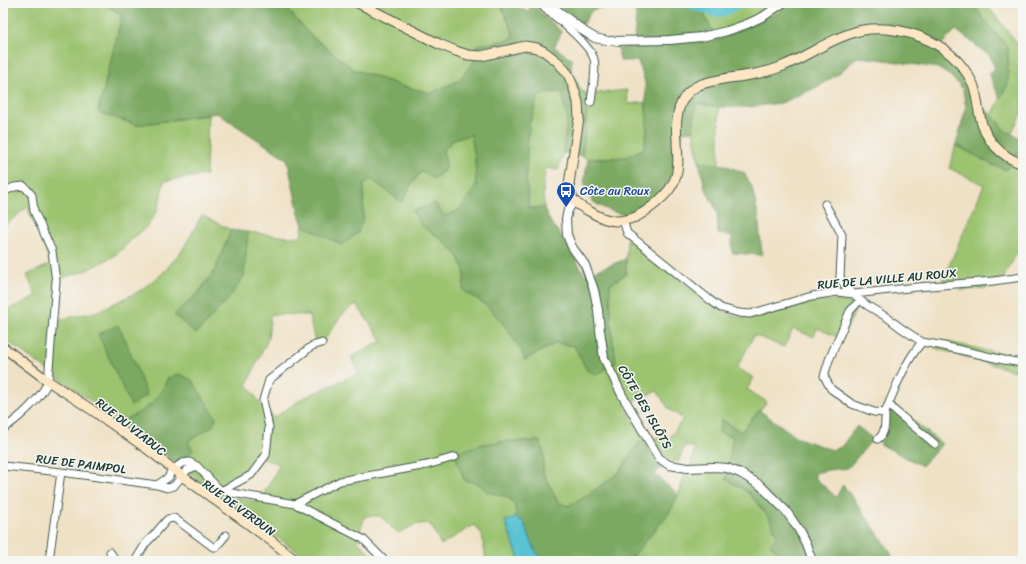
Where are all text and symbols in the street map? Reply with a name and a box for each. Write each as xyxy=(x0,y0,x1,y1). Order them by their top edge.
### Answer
bus stop icon: Côte au Roux xyxy=(555,180,577,208)
place label: Côte au Roux xyxy=(580,180,651,202)
street label: RUE DE LA VILLE AU ROUX xyxy=(816,262,958,296)
street label: CÔTE DES ISLÔTS xyxy=(612,361,678,454)
street label: RUE DU VIADUC xyxy=(91,392,172,462)
street label: RUE DE PAIMPOL xyxy=(35,448,128,480)
street label: RUE DE VERDUN xyxy=(198,474,281,543)

